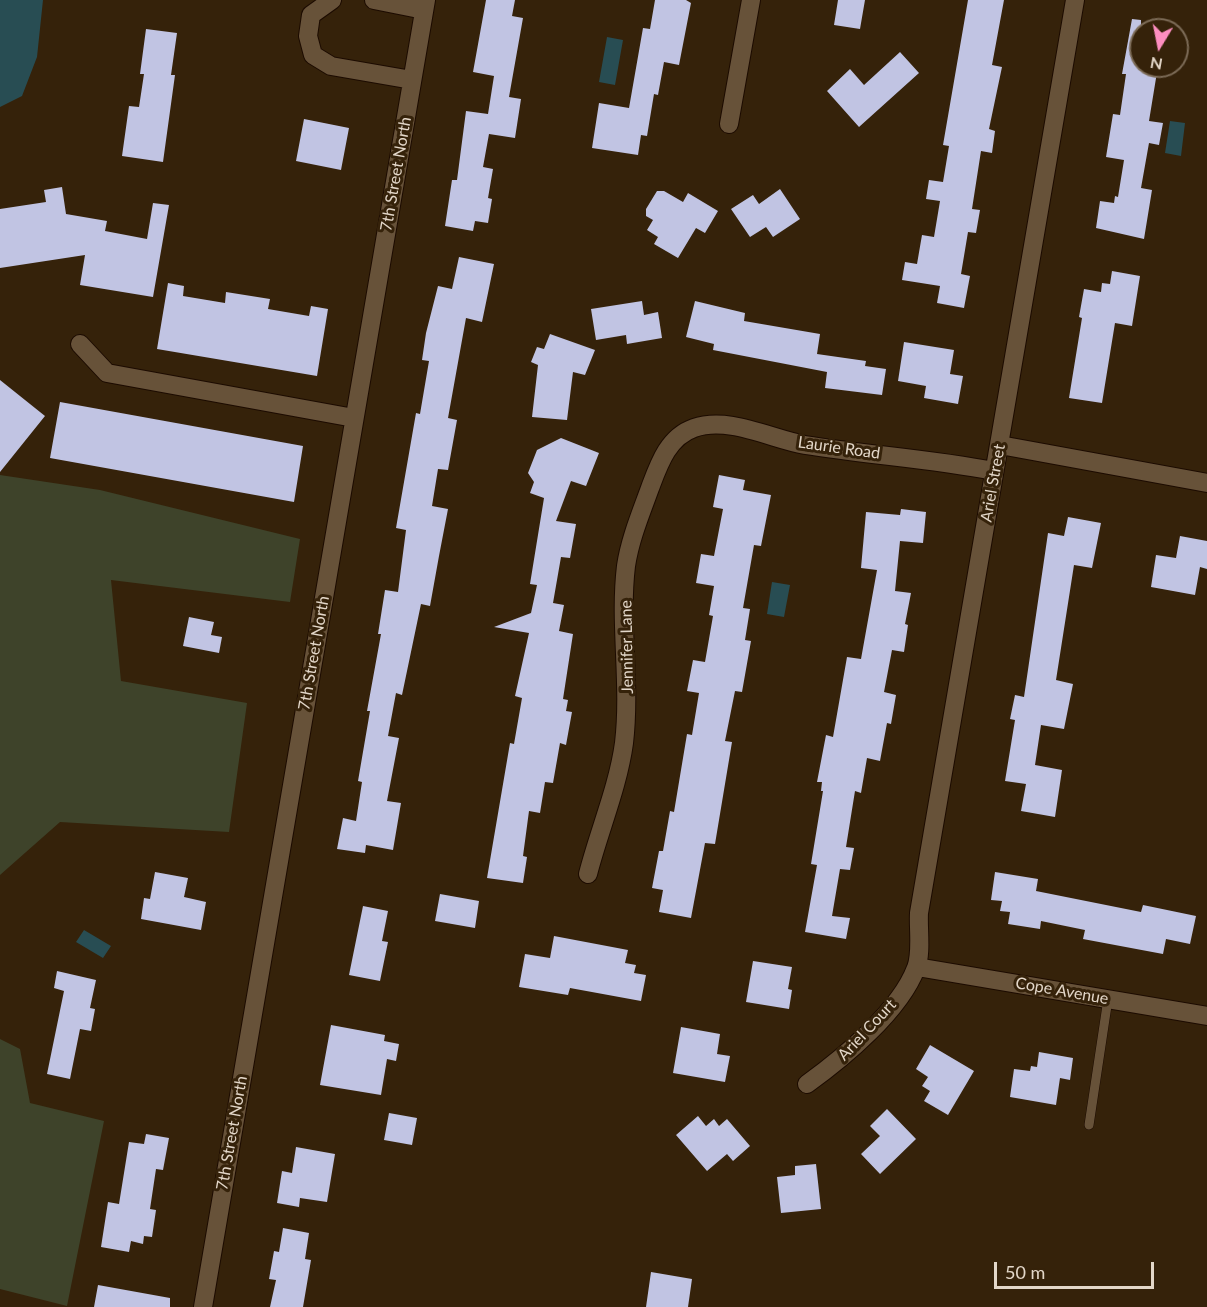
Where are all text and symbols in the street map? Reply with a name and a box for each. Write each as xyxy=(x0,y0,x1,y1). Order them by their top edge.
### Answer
north arrow xyxy=(1129,18,1189,78)
text: N xyxy=(1148,54,1164,75)
street label: 7th Street North xyxy=(376,115,416,233)
street label: Laurie Road xyxy=(797,433,881,463)
street label: Ariel Street xyxy=(977,442,1009,524)
street label: 7th Street North xyxy=(294,594,334,712)
street label: Jennifer Lane xyxy=(617,600,637,694)
street label: Cope Avenue xyxy=(1014,973,1110,1009)
street label: Ariel Court xyxy=(834,995,900,1065)
street label: 7th Street North xyxy=(212,1074,252,1192)
scale bar xyxy=(997,1250,1158,1288)
text: 50 m xyxy=(1005,1261,1045,1283)

